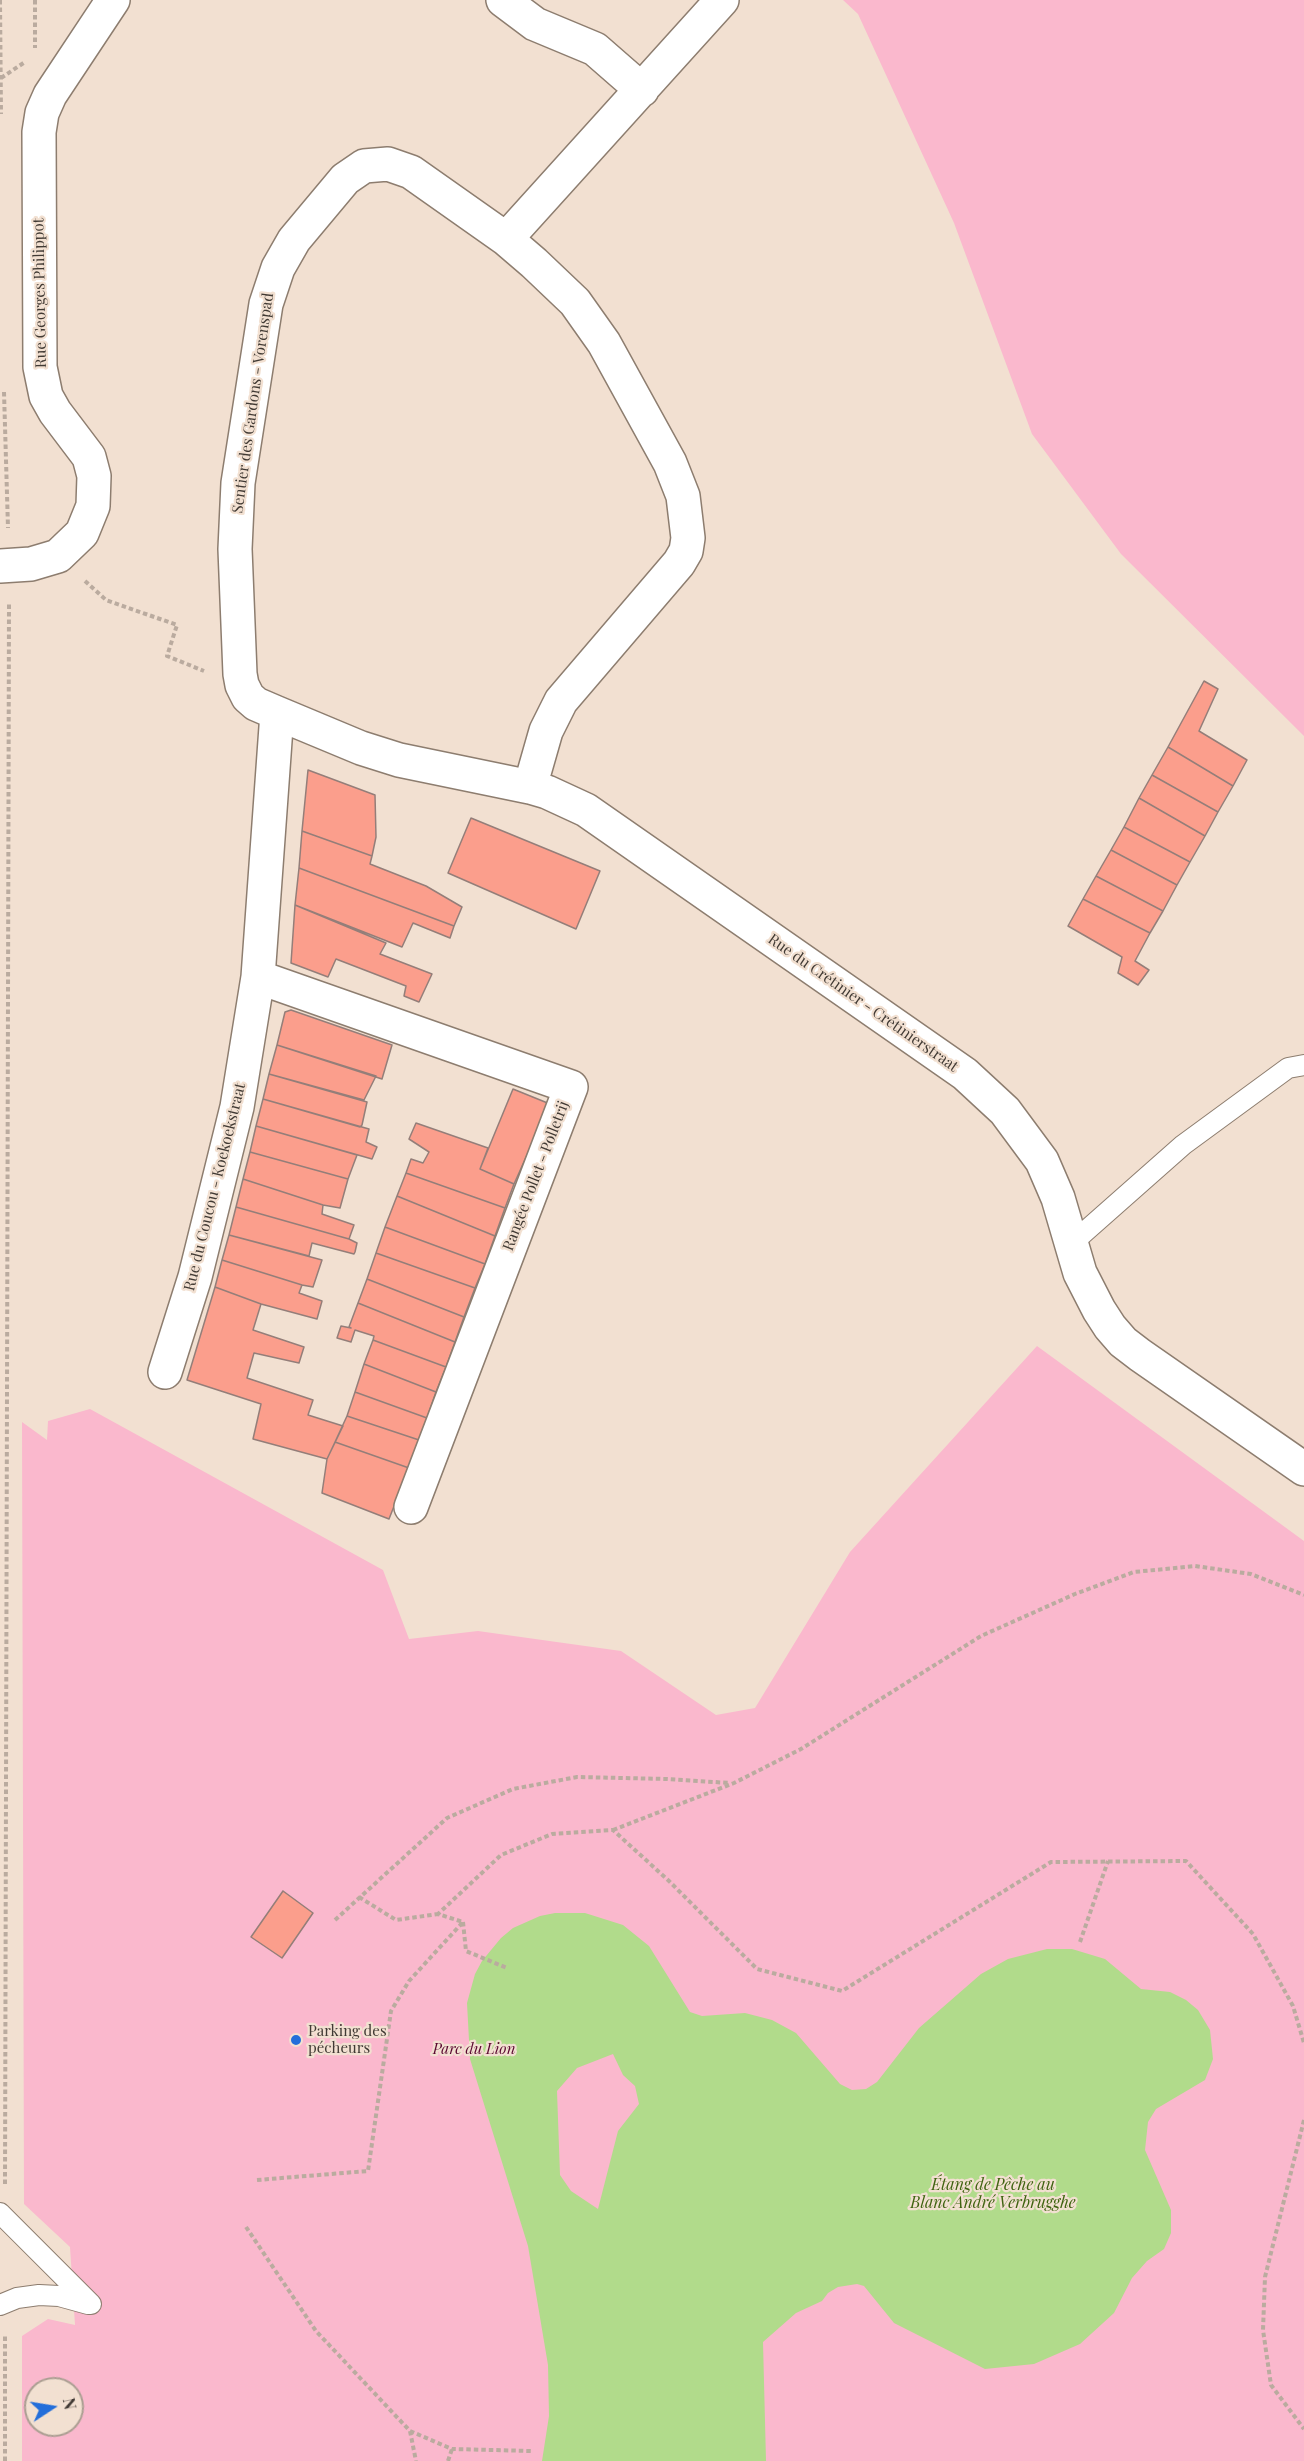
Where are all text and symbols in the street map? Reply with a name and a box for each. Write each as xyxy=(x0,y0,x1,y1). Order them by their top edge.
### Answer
street label: Rue Georges Philippot xyxy=(30,218,50,368)
street label: Sentier des Gardons - Vorenspad xyxy=(229,292,277,514)
street label: Rue du Crétinier - Crétinierstraat xyxy=(764,930,962,1076)
street label: Rue du Coucou - Koekoekstraat xyxy=(180,1081,250,1293)
street label: Rangée Pollet - Polletrij xyxy=(499,1099,573,1253)
place label: Parking des pécheurs xyxy=(308,2022,387,2057)
marker: Parking des pécheurs xyxy=(289,2033,303,2047)
park label: Parc du Lion xyxy=(433,2040,515,2058)
water label: Étang de Pêche au Blanc André Verbrugghe xyxy=(910,2175,1076,2213)
north arrow xyxy=(24,2377,84,2437)
text: N xyxy=(59,2396,82,2411)

